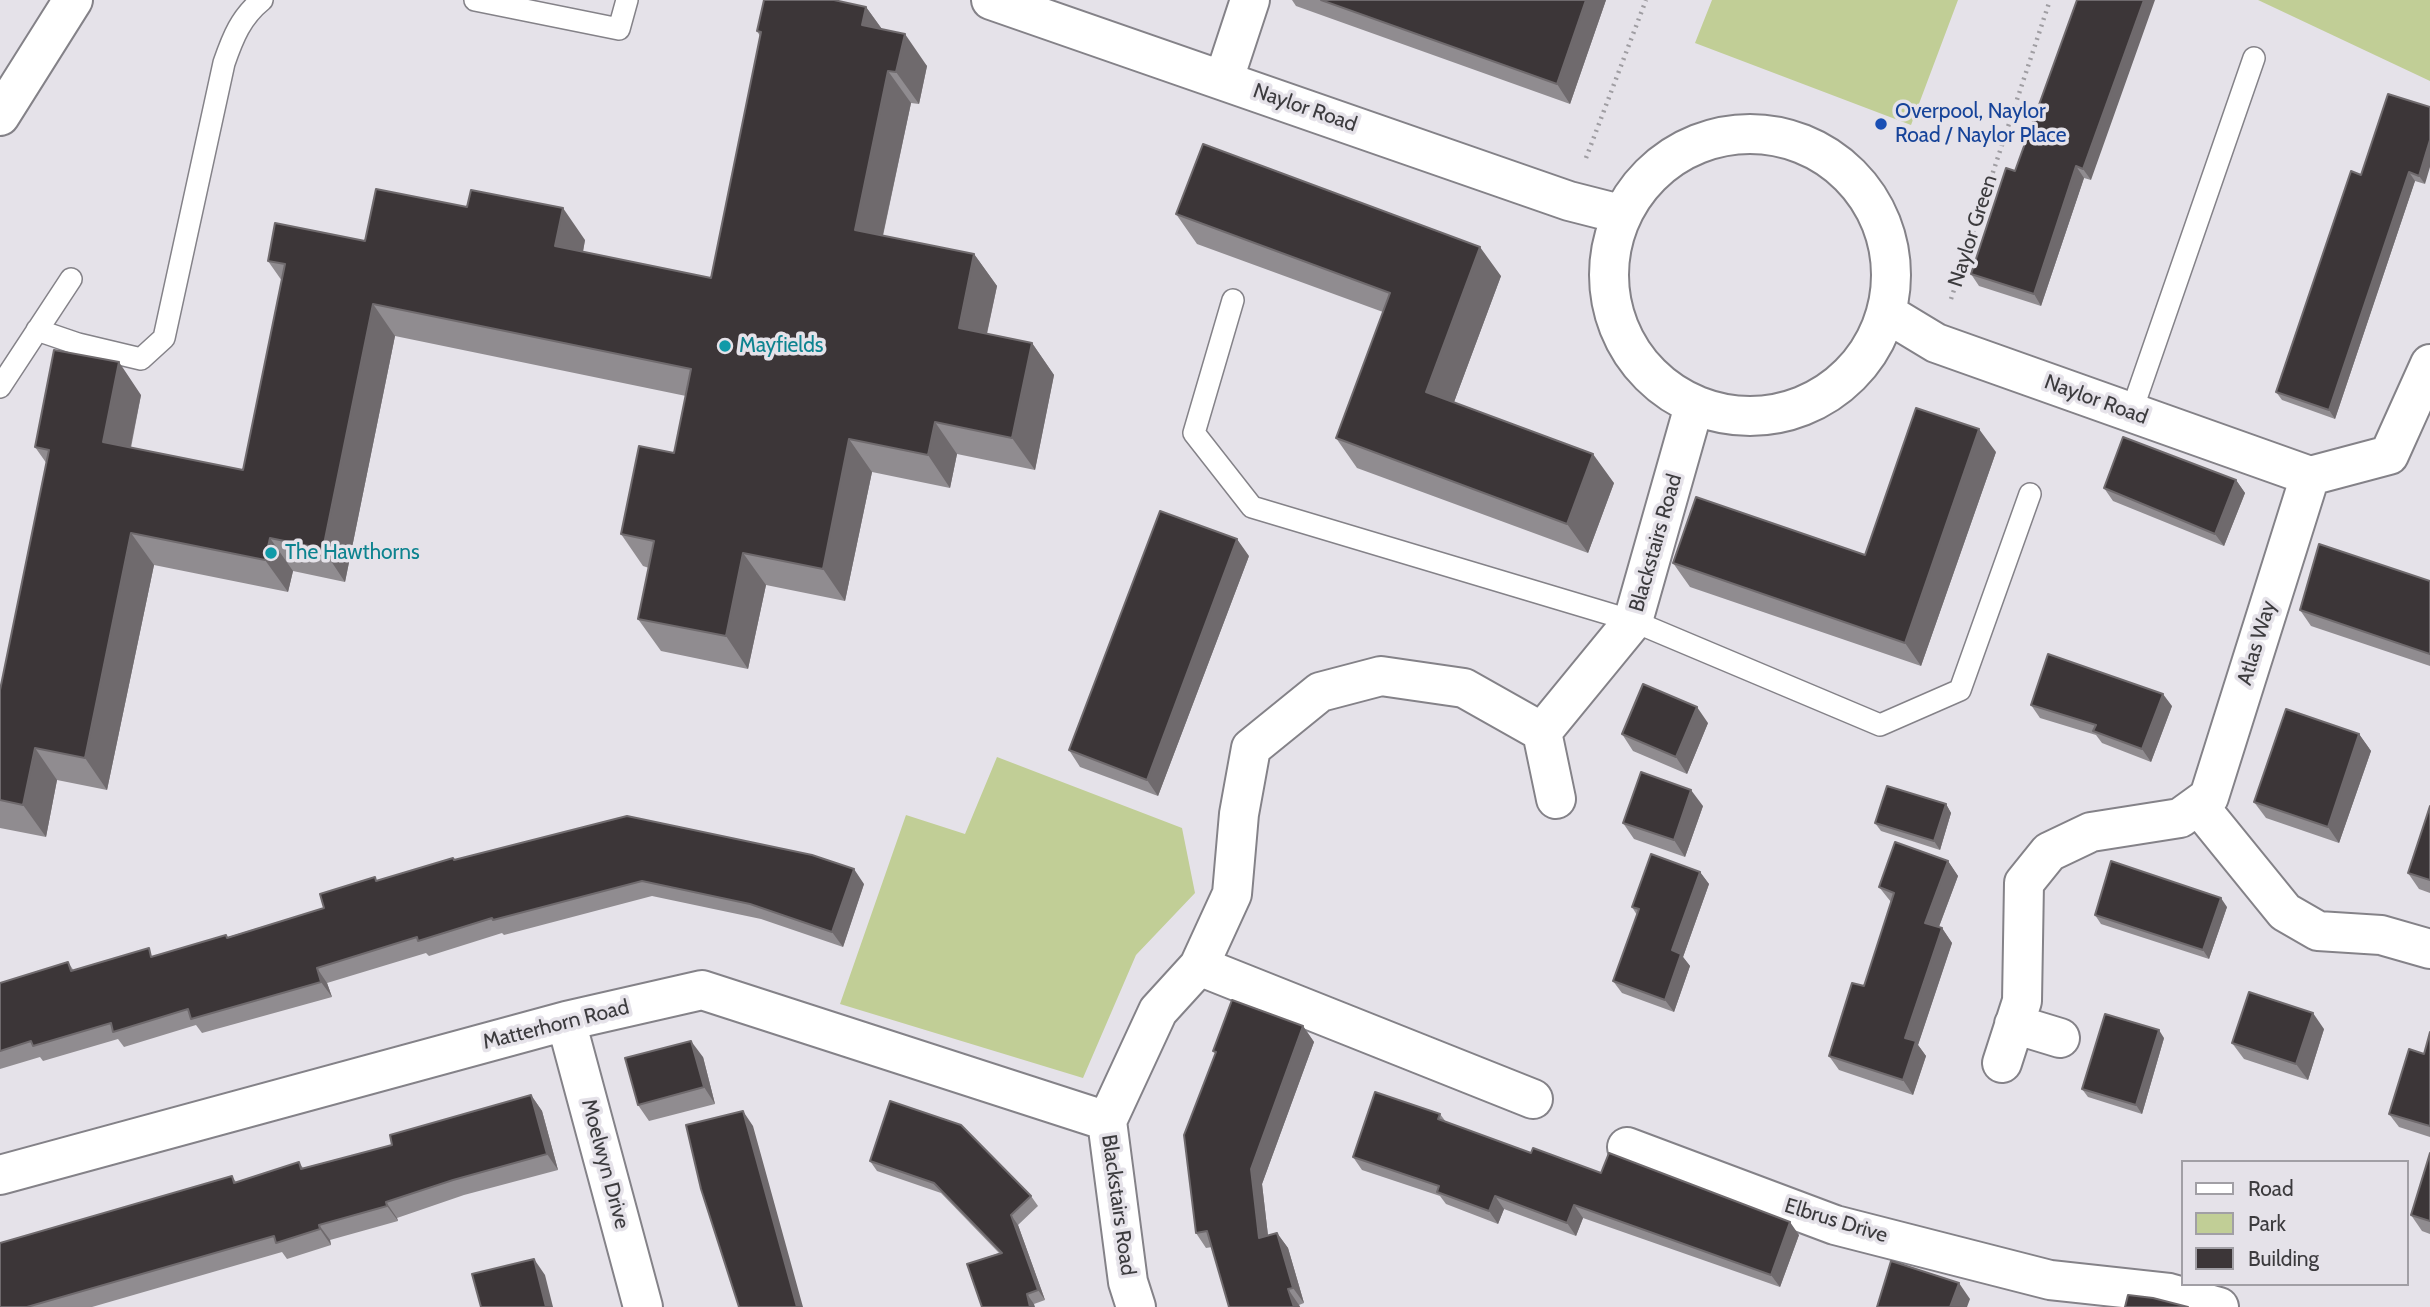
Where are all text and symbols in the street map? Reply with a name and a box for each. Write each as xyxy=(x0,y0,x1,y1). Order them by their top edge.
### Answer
street label: Naylor Road xyxy=(1250,78,1360,138)
place label: Overpool, Naylor Road / Naylor Place xyxy=(1895,99,2066,149)
marker: Overpool, Naylor Road / Naylor Place xyxy=(1873,116,1889,132)
street label: Naylor Green xyxy=(1943,172,2003,290)
place label: Mayfields xyxy=(739,333,824,359)
marker: Mayfields xyxy=(717,338,733,354)
street label: Naylor Road xyxy=(2041,370,2151,430)
street label: Blackstairs Road xyxy=(1624,471,1688,615)
place label: The Hawthorns xyxy=(285,540,420,566)
marker: The Hawthorns xyxy=(263,545,279,561)
street label: Atlas Way xyxy=(2232,598,2282,688)
street label: Matterhorn Road xyxy=(480,995,632,1055)
street label: Moelwyn Drive xyxy=(576,1096,634,1232)
street label: Blackstairs Road xyxy=(1096,1133,1140,1277)
legend xyxy=(2182,1160,2409,1286)
text: Road xyxy=(2248,1176,2294,1201)
street label: Elbrus Drive xyxy=(1781,1193,1891,1249)
text: Park xyxy=(2248,1211,2286,1236)
text: Building xyxy=(2248,1246,2319,1271)

